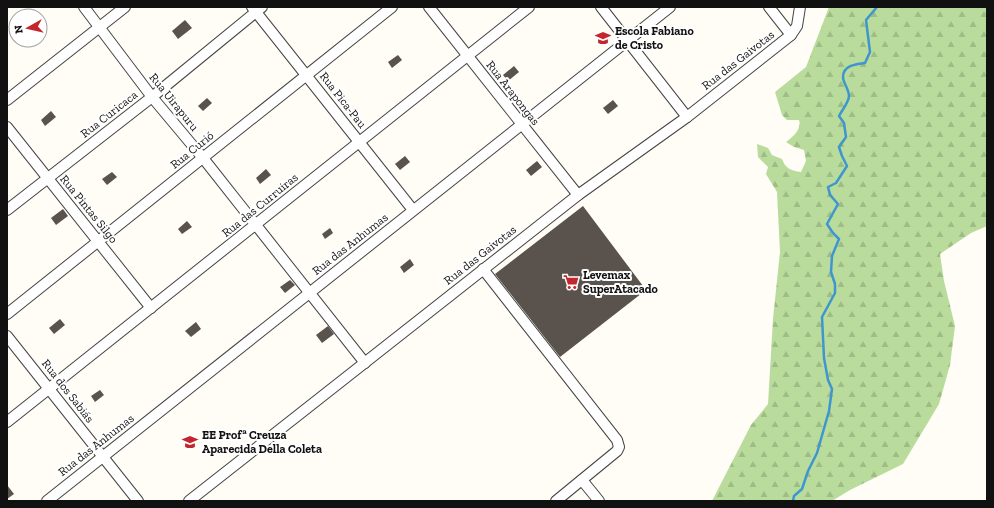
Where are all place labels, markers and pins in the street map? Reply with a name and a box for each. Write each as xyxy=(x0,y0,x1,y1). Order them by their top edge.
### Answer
place label: Escola Fabiano de Cristo xyxy=(615,24,694,52)
school or university icon: Escola Fabiano de Cristo xyxy=(594,29,612,47)
place label: Levemax SuperAtacado xyxy=(583,268,659,296)
supermarket icon: Levemax SuperAtacado xyxy=(562,273,580,291)
place label: EE Profª Creuza Aparecida Della Coleta xyxy=(202,428,322,456)
school or university icon: EE Profª Creuza Aparecida Della Coleta xyxy=(181,433,199,451)

